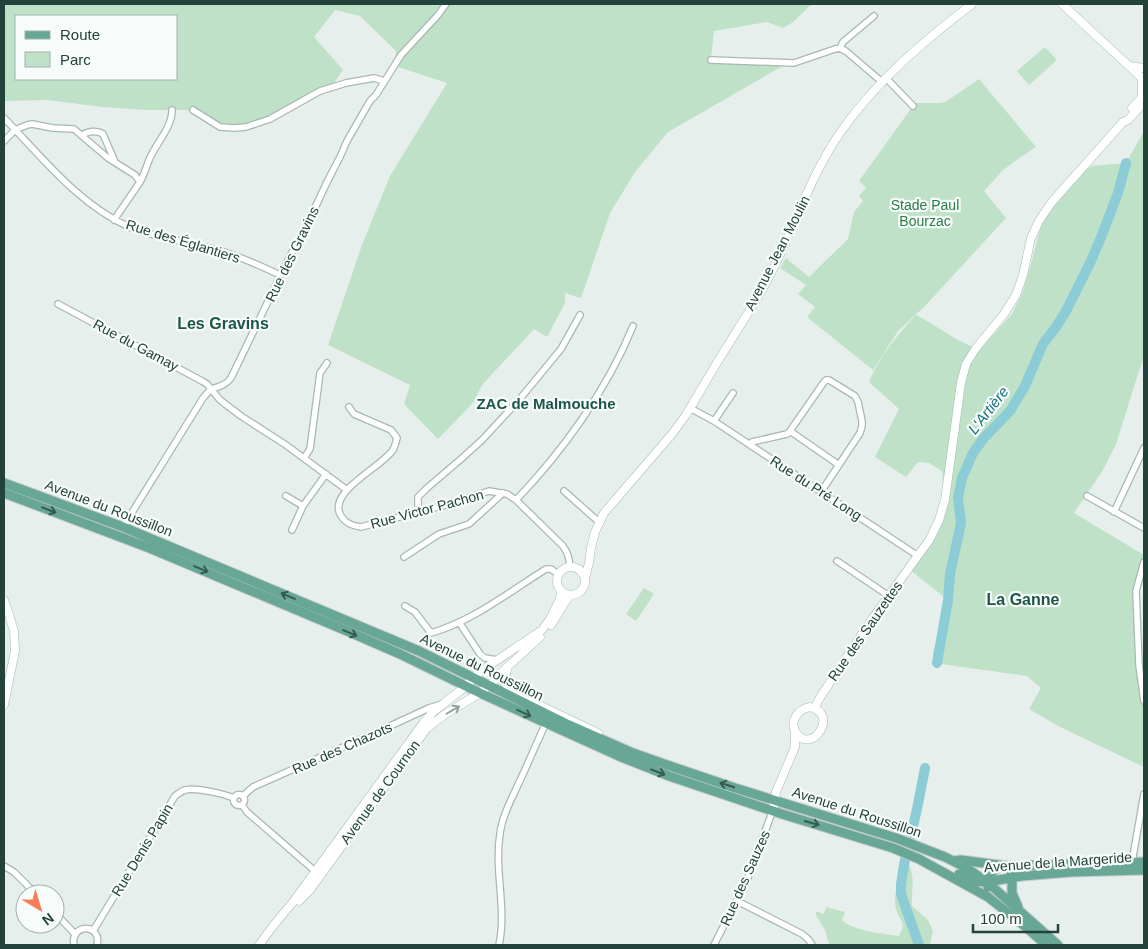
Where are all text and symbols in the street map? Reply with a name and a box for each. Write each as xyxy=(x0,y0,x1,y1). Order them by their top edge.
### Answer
legend xyxy=(15,15,178,80)
text: Route xyxy=(60,26,100,43)
text: Parc xyxy=(60,51,91,68)
street label: Avenue Jean Moulin xyxy=(741,193,813,313)
park label: Stade Paul Bourzac xyxy=(891,197,959,229)
street label: Rue des Gravins xyxy=(262,204,322,304)
street label: Rue des Églantiers xyxy=(124,216,242,266)
district label: Les Gravins xyxy=(177,315,269,332)
street label: Rue du Gamay xyxy=(91,316,181,374)
water label: L'Artière xyxy=(964,383,1012,437)
district label: ZAC de Malmouche xyxy=(476,395,616,412)
street label: Rue du Pré Long xyxy=(767,452,865,524)
street label: Avenue du Roussillon xyxy=(43,476,175,540)
street label: Rue Victor Pachon xyxy=(369,486,485,532)
one-way arrow xyxy=(41,506,57,515)
one-way arrow xyxy=(193,565,208,574)
street label: Rue des Sauzettes xyxy=(825,578,905,684)
one-way arrow xyxy=(281,591,296,601)
district label: La Ganne xyxy=(987,591,1060,608)
one-way arrow xyxy=(342,628,357,638)
street label: Avenue du Roussillon xyxy=(418,630,546,704)
one-way arrow xyxy=(446,705,461,715)
one-way arrow xyxy=(516,709,531,719)
street label: Rue des Chazots xyxy=(290,719,394,777)
street label: Avenue de Cournon xyxy=(337,737,423,847)
one-way arrow xyxy=(650,767,665,777)
one-way arrow xyxy=(719,780,735,790)
street label: Avenue du Roussillon xyxy=(790,784,924,840)
street label: Rue Denis Papin xyxy=(108,801,176,899)
one-way arrow xyxy=(804,818,820,828)
street label: Rue des Sauzes xyxy=(717,828,773,928)
street label: Avenue de la Margeride xyxy=(983,849,1133,875)
north arrow xyxy=(15,884,65,934)
scale bar xyxy=(973,902,1058,934)
text: N xyxy=(39,910,57,929)
text: 100 m xyxy=(980,910,1022,927)

